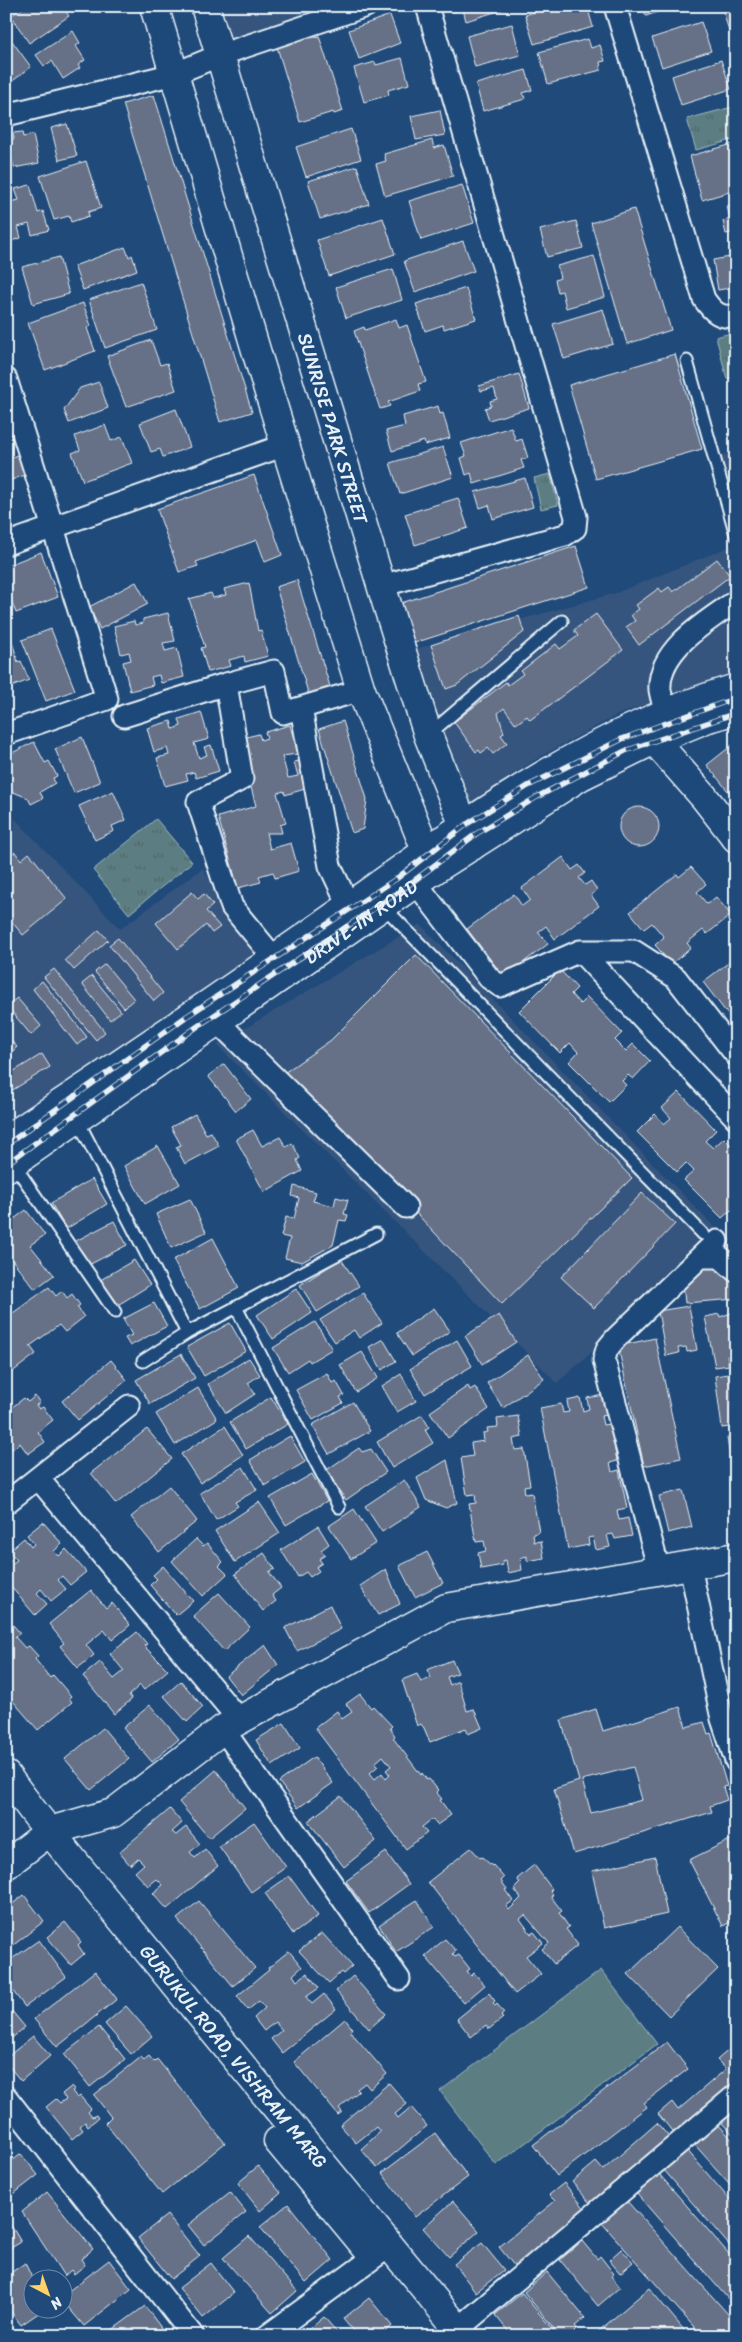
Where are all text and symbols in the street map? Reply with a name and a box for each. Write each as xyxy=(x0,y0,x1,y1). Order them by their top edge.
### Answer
street label: SUNRISE PARK STREET xyxy=(288,329,378,528)
street label: DRIVE-IN ROAD xyxy=(297,870,425,973)
street label: GURUKUL ROAD, VISHRAM MARG xyxy=(131,1937,336,2176)
north arrow xyxy=(22,2270,72,2320)
text: N xyxy=(44,2290,69,2316)

